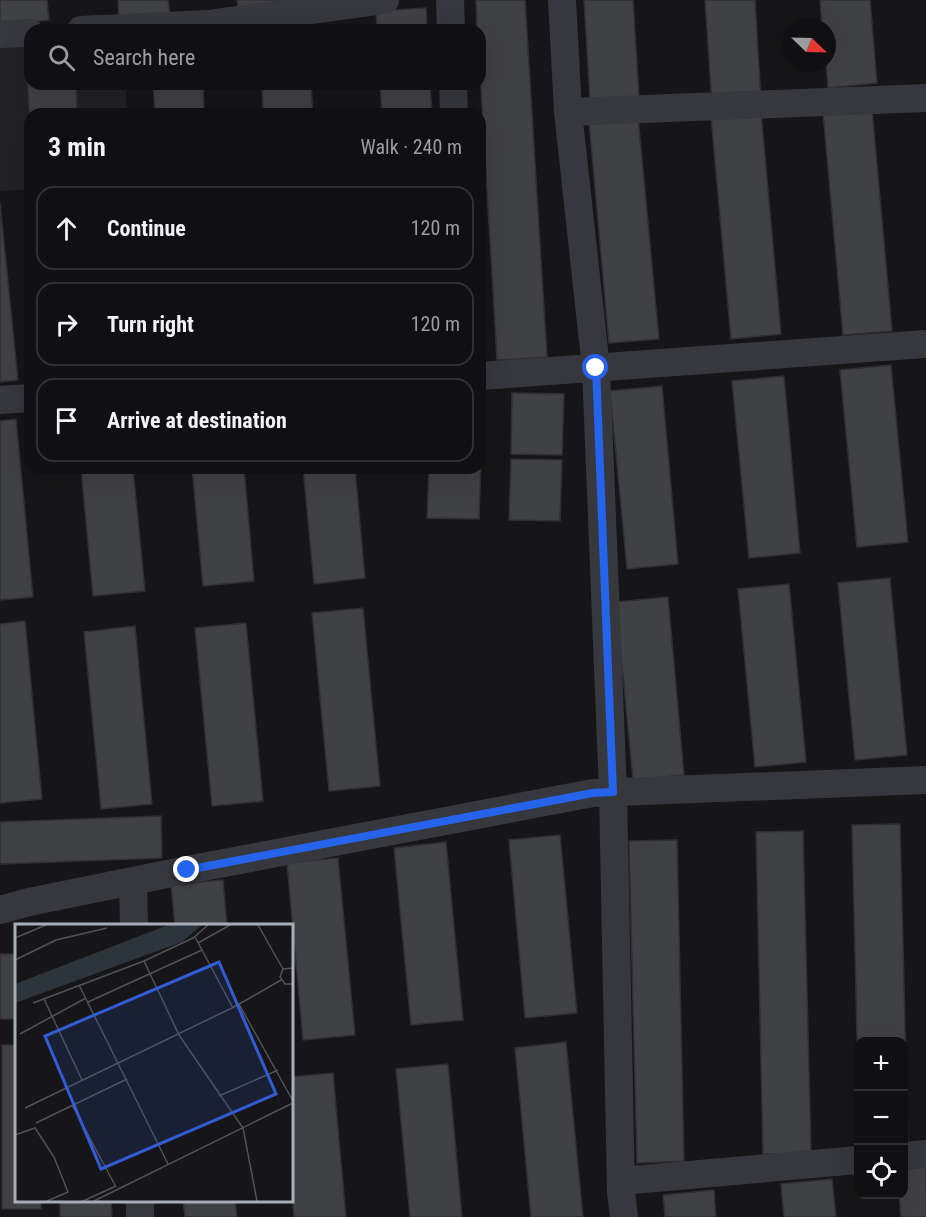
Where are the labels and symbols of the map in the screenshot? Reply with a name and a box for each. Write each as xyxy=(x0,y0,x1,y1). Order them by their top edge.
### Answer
north arrow xyxy=(782,18,836,72)
route start xyxy=(582,354,608,380)
route end xyxy=(173,856,199,882)
inset map xyxy=(15,924,292,1202)

